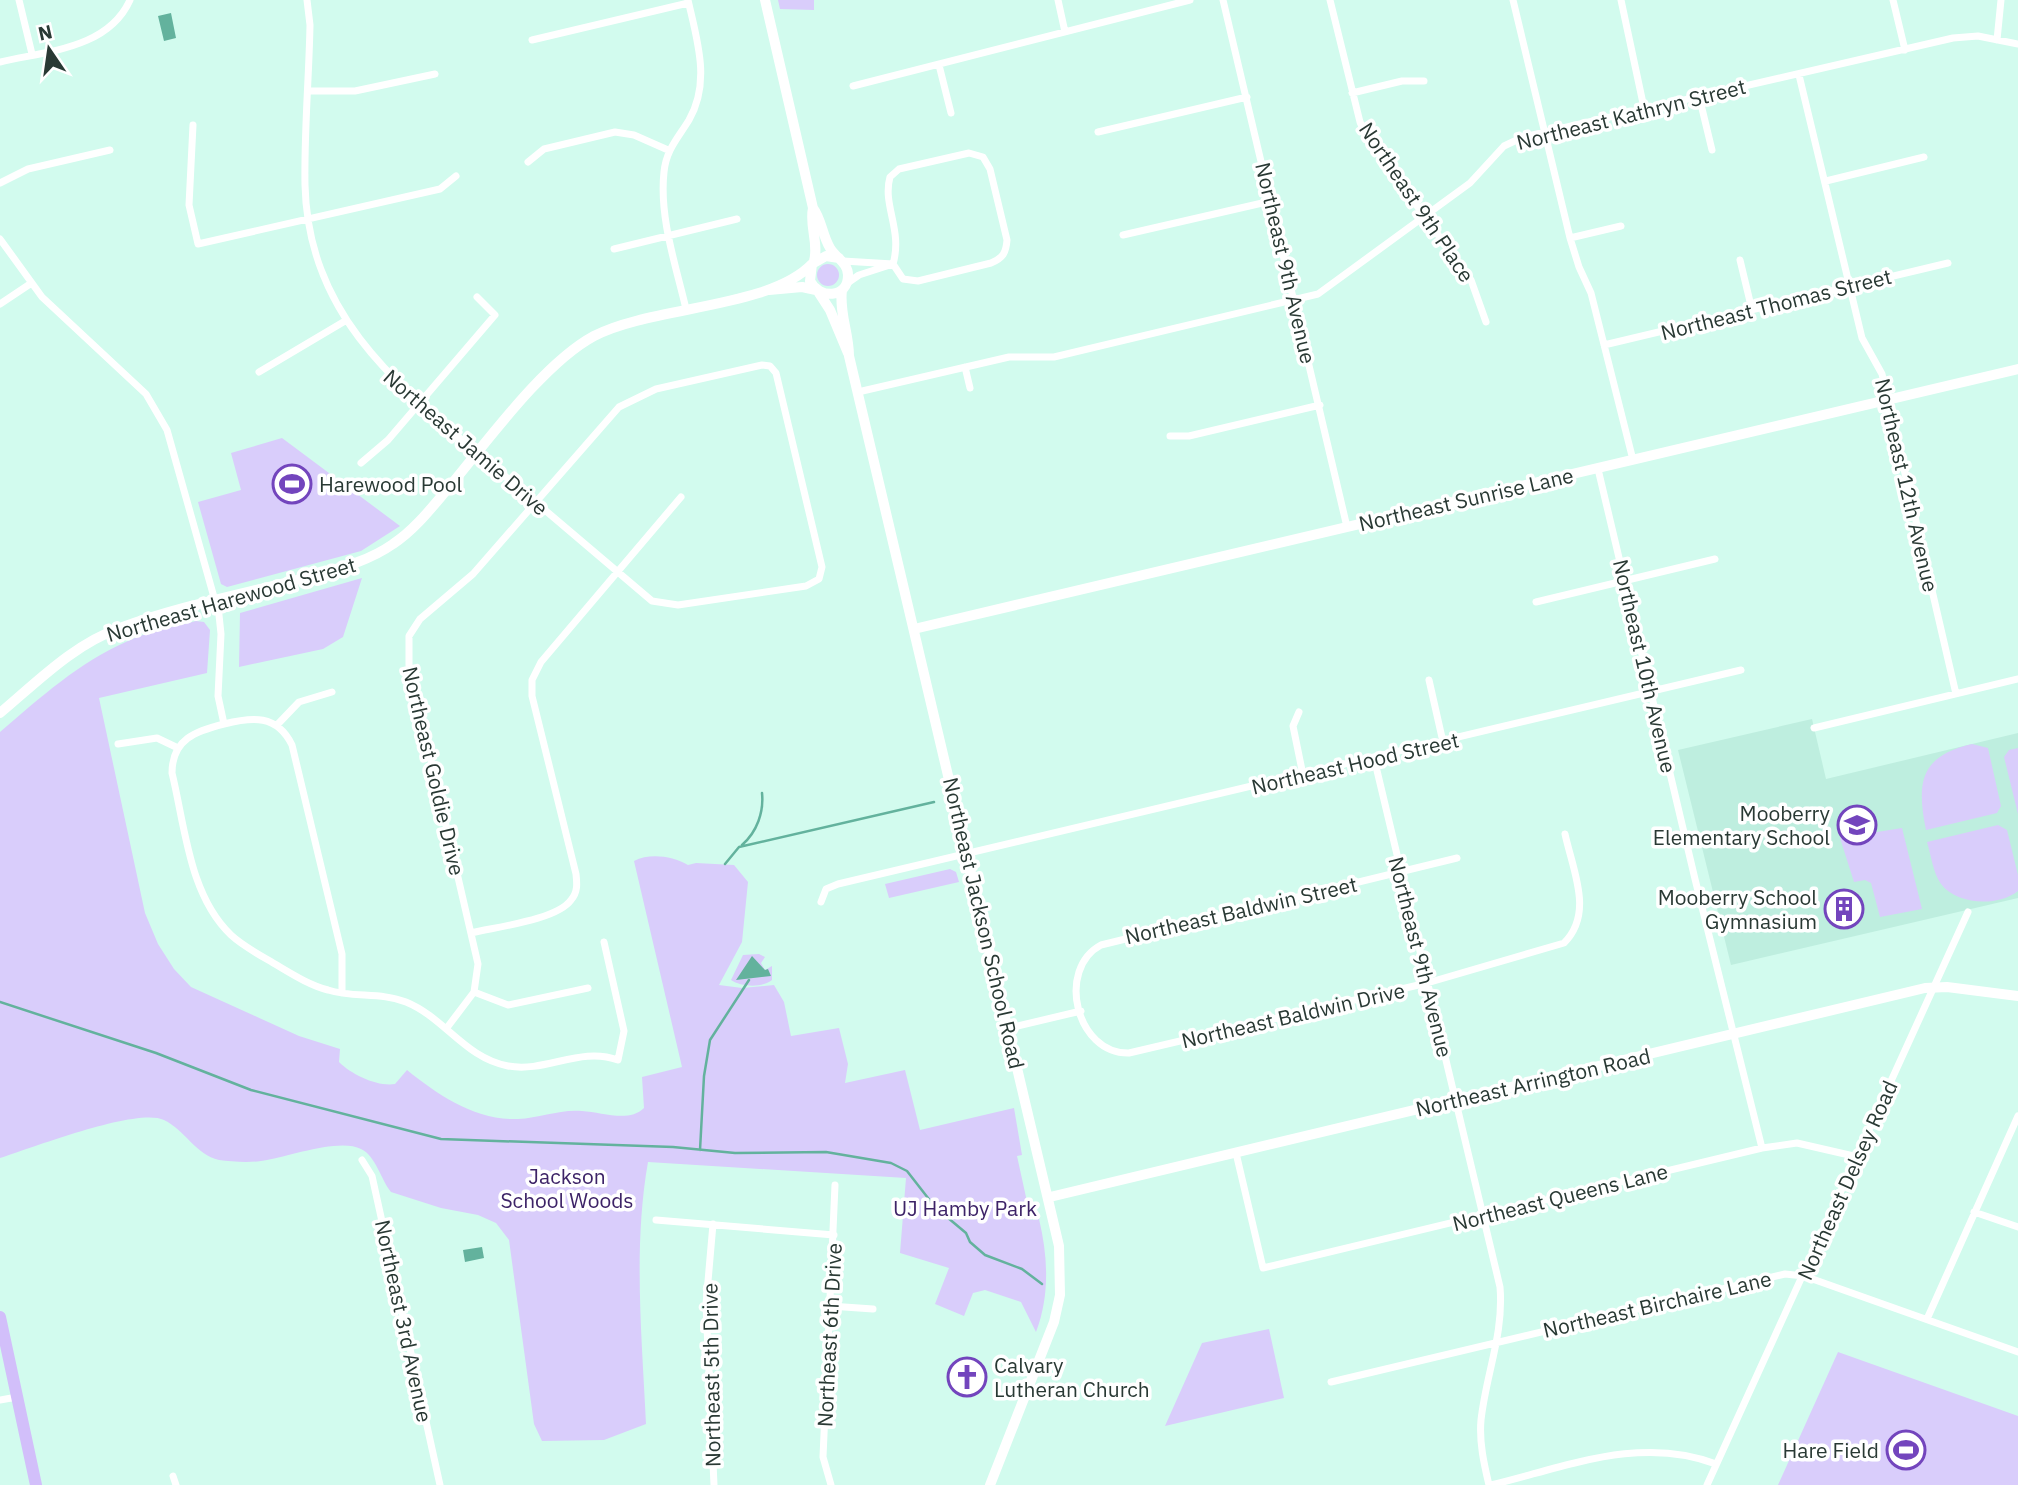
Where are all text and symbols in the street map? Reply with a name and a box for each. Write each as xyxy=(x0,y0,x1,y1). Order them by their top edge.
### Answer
north arrow xyxy=(14,14,84,84)
text: N xyxy=(36,19,55,46)
street label: Northeast Kathryn Street xyxy=(1513,72,1749,156)
street label: Northeast 9th Place xyxy=(1353,117,1481,287)
street label: Northeast 9th Avenue xyxy=(1249,160,1323,366)
street label: Northeast Thomas Street xyxy=(1658,262,1894,346)
street label: Northeast Jamie Drive xyxy=(378,363,554,521)
street label: Northeast 12th Avenue xyxy=(1869,375,1945,595)
street label: Northeast Sunrise Lane xyxy=(1356,461,1576,537)
sports icon: Harewood Pool xyxy=(271,463,313,505)
place label: Harewood Pool xyxy=(319,470,463,498)
street label: Northeast Harewood Street xyxy=(103,550,359,648)
street label: Northeast 10th Avenue xyxy=(1607,556,1683,776)
street label: Northeast Goldie Drive xyxy=(396,664,472,878)
street label: Northeast Hood Street xyxy=(1249,726,1461,800)
street label: Northeast Jackson School Road xyxy=(937,775,1031,1071)
place label: Mooberry Elementary School xyxy=(1653,799,1831,851)
school or university icon: Mooberry Elementary School xyxy=(1836,804,1878,846)
street label: Northeast 9th Avenue xyxy=(1383,854,1459,1060)
street label: Northeast Baldwin Street xyxy=(1122,870,1360,950)
place label: Mooberry School Gymnasium xyxy=(1658,883,1817,935)
building icon: Mooberry School Gymnasium xyxy=(1823,888,1865,930)
street label: Northeast Baldwin Drive xyxy=(1178,976,1408,1054)
street label: Northeast Arrington Road xyxy=(1413,1041,1653,1123)
street label: Northeast Delsey Road xyxy=(1790,1076,1904,1284)
street label: Northeast Queens Lane xyxy=(1449,1157,1671,1237)
park label: Jackson School Woods xyxy=(500,1162,634,1214)
park label: UJ Hamby Park xyxy=(893,1194,1037,1222)
street label: Northeast 3rd Avenue xyxy=(369,1217,439,1425)
street label: Northeast 6th Drive xyxy=(810,1242,848,1428)
street label: Northeast Birchaire Lane xyxy=(1540,1264,1774,1344)
street label: Northeast 5th Drive xyxy=(695,1283,727,1467)
place label: Calvary Lutheran Church xyxy=(994,1351,1150,1403)
church icon: Calvary Lutheran Church xyxy=(946,1356,988,1398)
sports icon: Hare Field xyxy=(1885,1429,1927,1471)
place label: Hare Field xyxy=(1782,1436,1879,1464)

